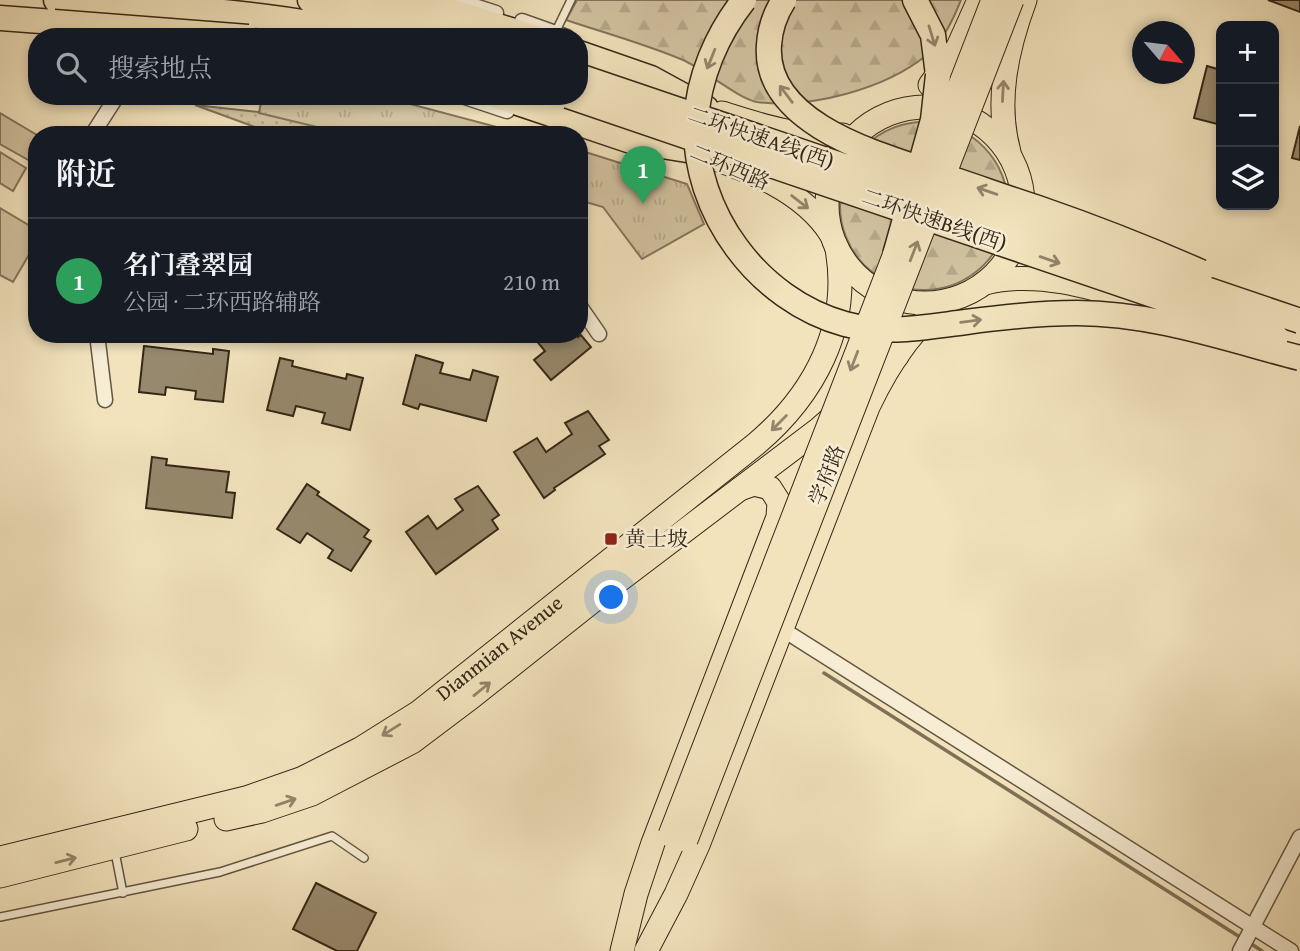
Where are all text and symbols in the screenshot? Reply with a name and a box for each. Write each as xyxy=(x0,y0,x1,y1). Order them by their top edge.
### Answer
north arrow xyxy=(1132,21,1195,84)
map controls xyxy=(1216,21,1279,210)
button: + xyxy=(1216,21,1279,84)
one-way arrow xyxy=(927,24,939,46)
search box xyxy=(28,28,588,105)
icon: search xyxy=(52,48,90,86)
text: 搜索地点 xyxy=(108,48,212,87)
one-way arrow xyxy=(703,48,716,70)
one-way arrow xyxy=(997,80,1010,103)
button: − xyxy=(1216,84,1279,147)
one-way arrow xyxy=(778,85,793,104)
street label: 二环快速A线(西) xyxy=(684,98,838,177)
street label: 二环西路 xyxy=(685,136,775,197)
pin: 1 xyxy=(620,146,666,204)
button: layers xyxy=(1216,147,1279,210)
text: 附近 xyxy=(56,151,116,195)
street label: 二环快速B线(西) xyxy=(858,180,1011,259)
one-way arrow xyxy=(977,184,999,196)
one-way arrow xyxy=(790,195,809,209)
one-way arrow xyxy=(909,241,921,263)
text: 名门叠翠园 xyxy=(123,245,253,284)
one-way arrow xyxy=(1039,254,1061,267)
text: 1 xyxy=(73,265,85,298)
text: 210 m xyxy=(503,265,560,298)
text: 公园 · 二环西路辅路 xyxy=(123,285,321,318)
one-way arrow xyxy=(959,315,982,328)
one-way arrow xyxy=(846,349,859,371)
one-way arrow xyxy=(771,414,788,431)
street label: 学府路 xyxy=(801,440,852,510)
place label: 黄士坡 xyxy=(625,523,688,554)
marker: 黄士坡 xyxy=(603,531,619,547)
your location xyxy=(594,580,628,614)
street label: Dianmian Avenue xyxy=(429,587,569,708)
one-way arrow xyxy=(473,682,491,697)
one-way arrow xyxy=(382,722,401,737)
one-way arrow xyxy=(275,795,297,807)
one-way arrow xyxy=(54,853,77,866)

